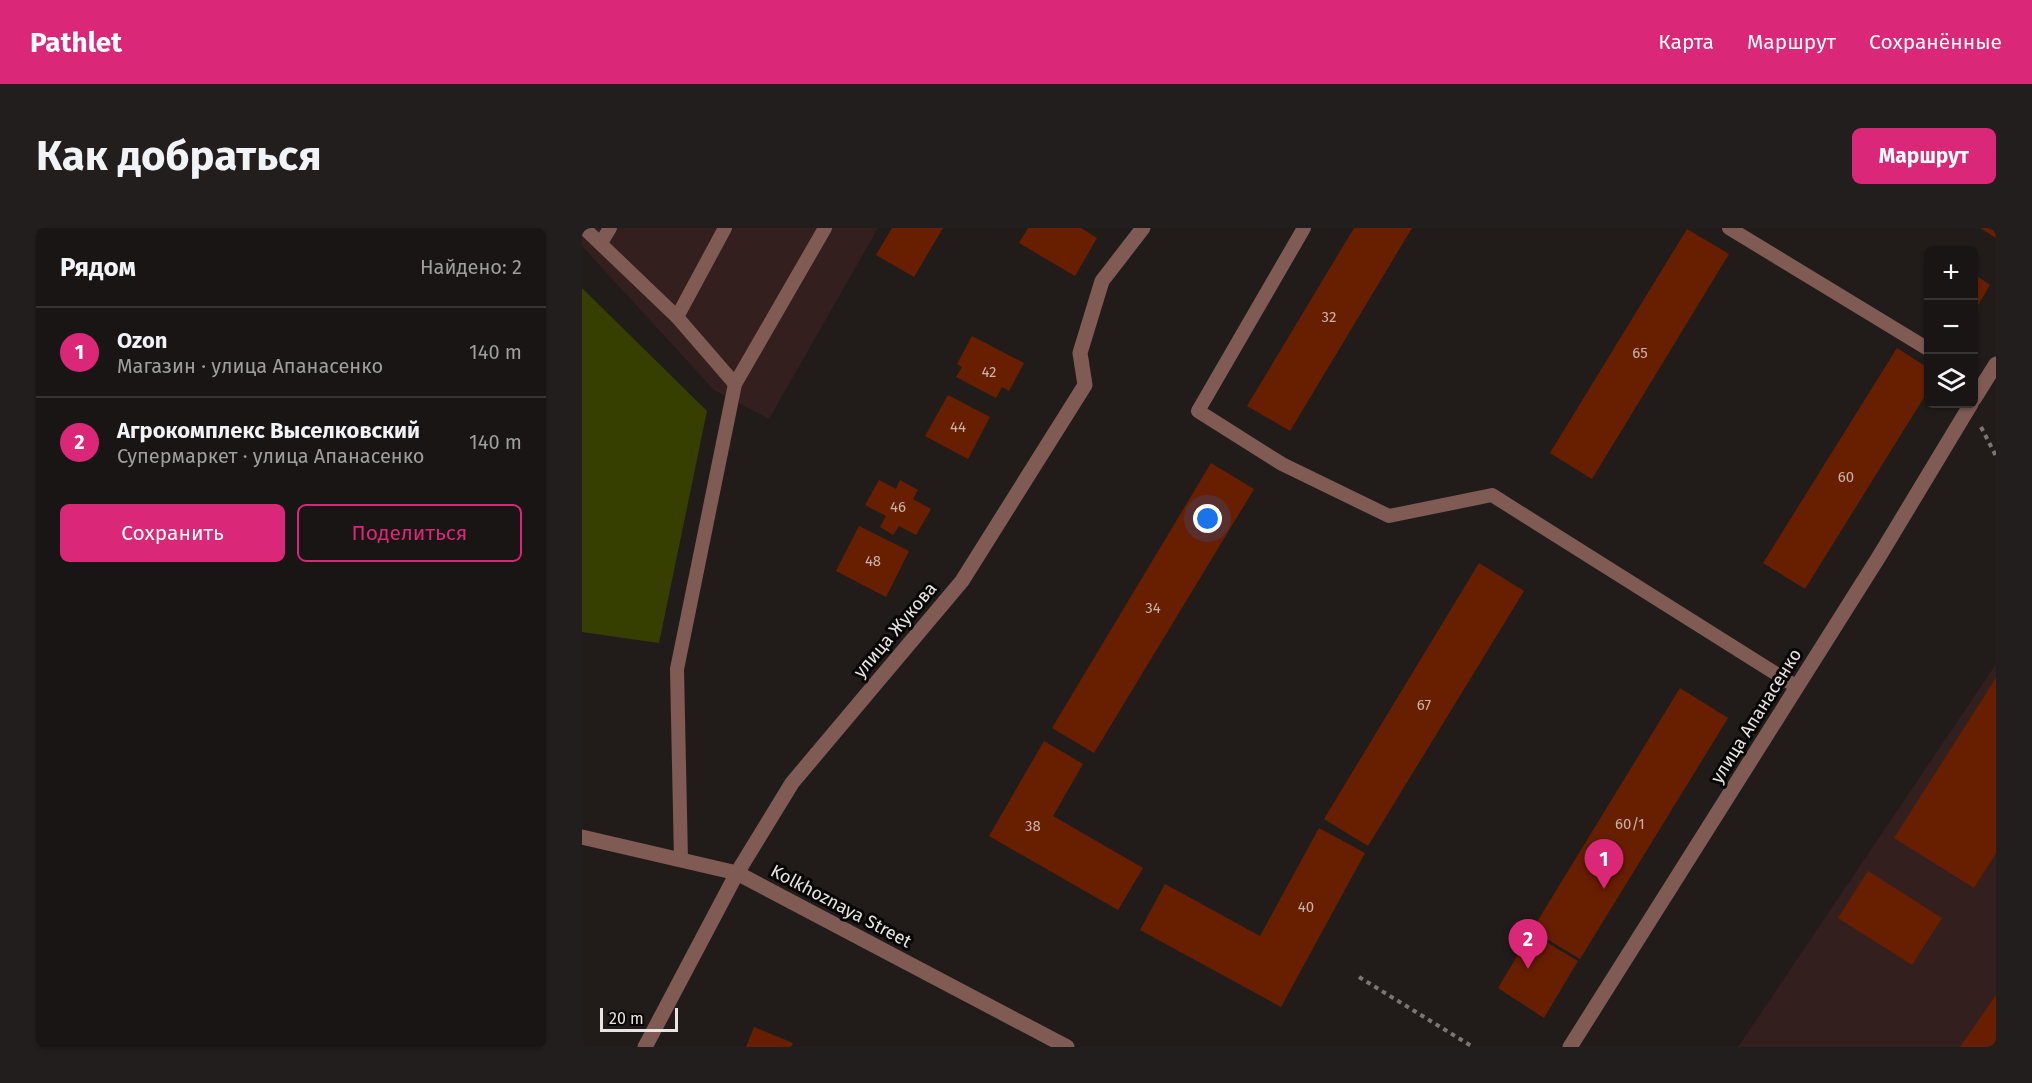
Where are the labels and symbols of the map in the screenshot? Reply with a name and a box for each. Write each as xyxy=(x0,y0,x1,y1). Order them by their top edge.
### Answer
house number: 32 xyxy=(1322,308,1336,326)
house number: 65 xyxy=(1632,344,1648,362)
house number: 42 xyxy=(981,363,997,381)
house number: 44 xyxy=(950,418,966,436)
house number: 60 xyxy=(1838,468,1854,486)
house number: 46 xyxy=(890,498,906,516)
your location xyxy=(1193,504,1222,533)
house number: 48 xyxy=(865,552,881,570)
street label: улица Жукова xyxy=(849,578,941,682)
house number: 34 xyxy=(1145,599,1161,617)
street label: улица Апанасенко xyxy=(1706,645,1806,787)
house number: 67 xyxy=(1417,696,1431,714)
house number: 60/1 xyxy=(1615,815,1645,833)
house number: 38 xyxy=(1025,817,1041,835)
pin: 1 xyxy=(1584,840,1624,889)
street label: Kolkhoznaya Street xyxy=(767,860,916,953)
house number: 40 xyxy=(1298,898,1314,916)
pin: 2 xyxy=(1508,920,1548,969)
scale bar xyxy=(600,1005,678,1032)

